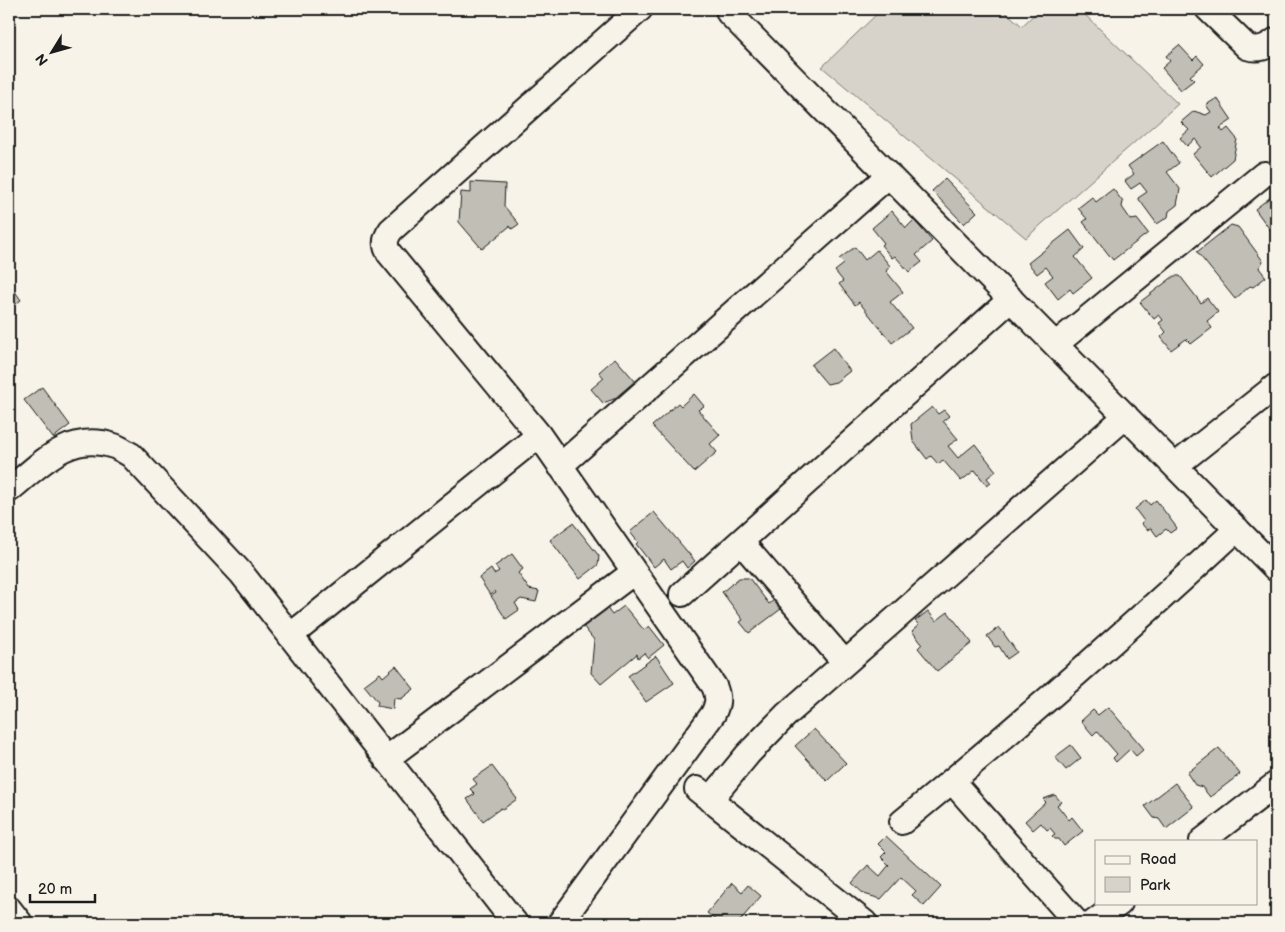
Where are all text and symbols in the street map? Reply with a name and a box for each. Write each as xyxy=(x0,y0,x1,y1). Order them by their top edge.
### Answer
north arrow xyxy=(28,28,78,78)
text: N xyxy=(32,50,52,69)
legend xyxy=(1095,840,1258,904)
text: Road xyxy=(1140,850,1176,869)
scale bar xyxy=(30,872,95,904)
text: Park xyxy=(1140,876,1171,895)
text: 20 m xyxy=(38,880,72,899)

